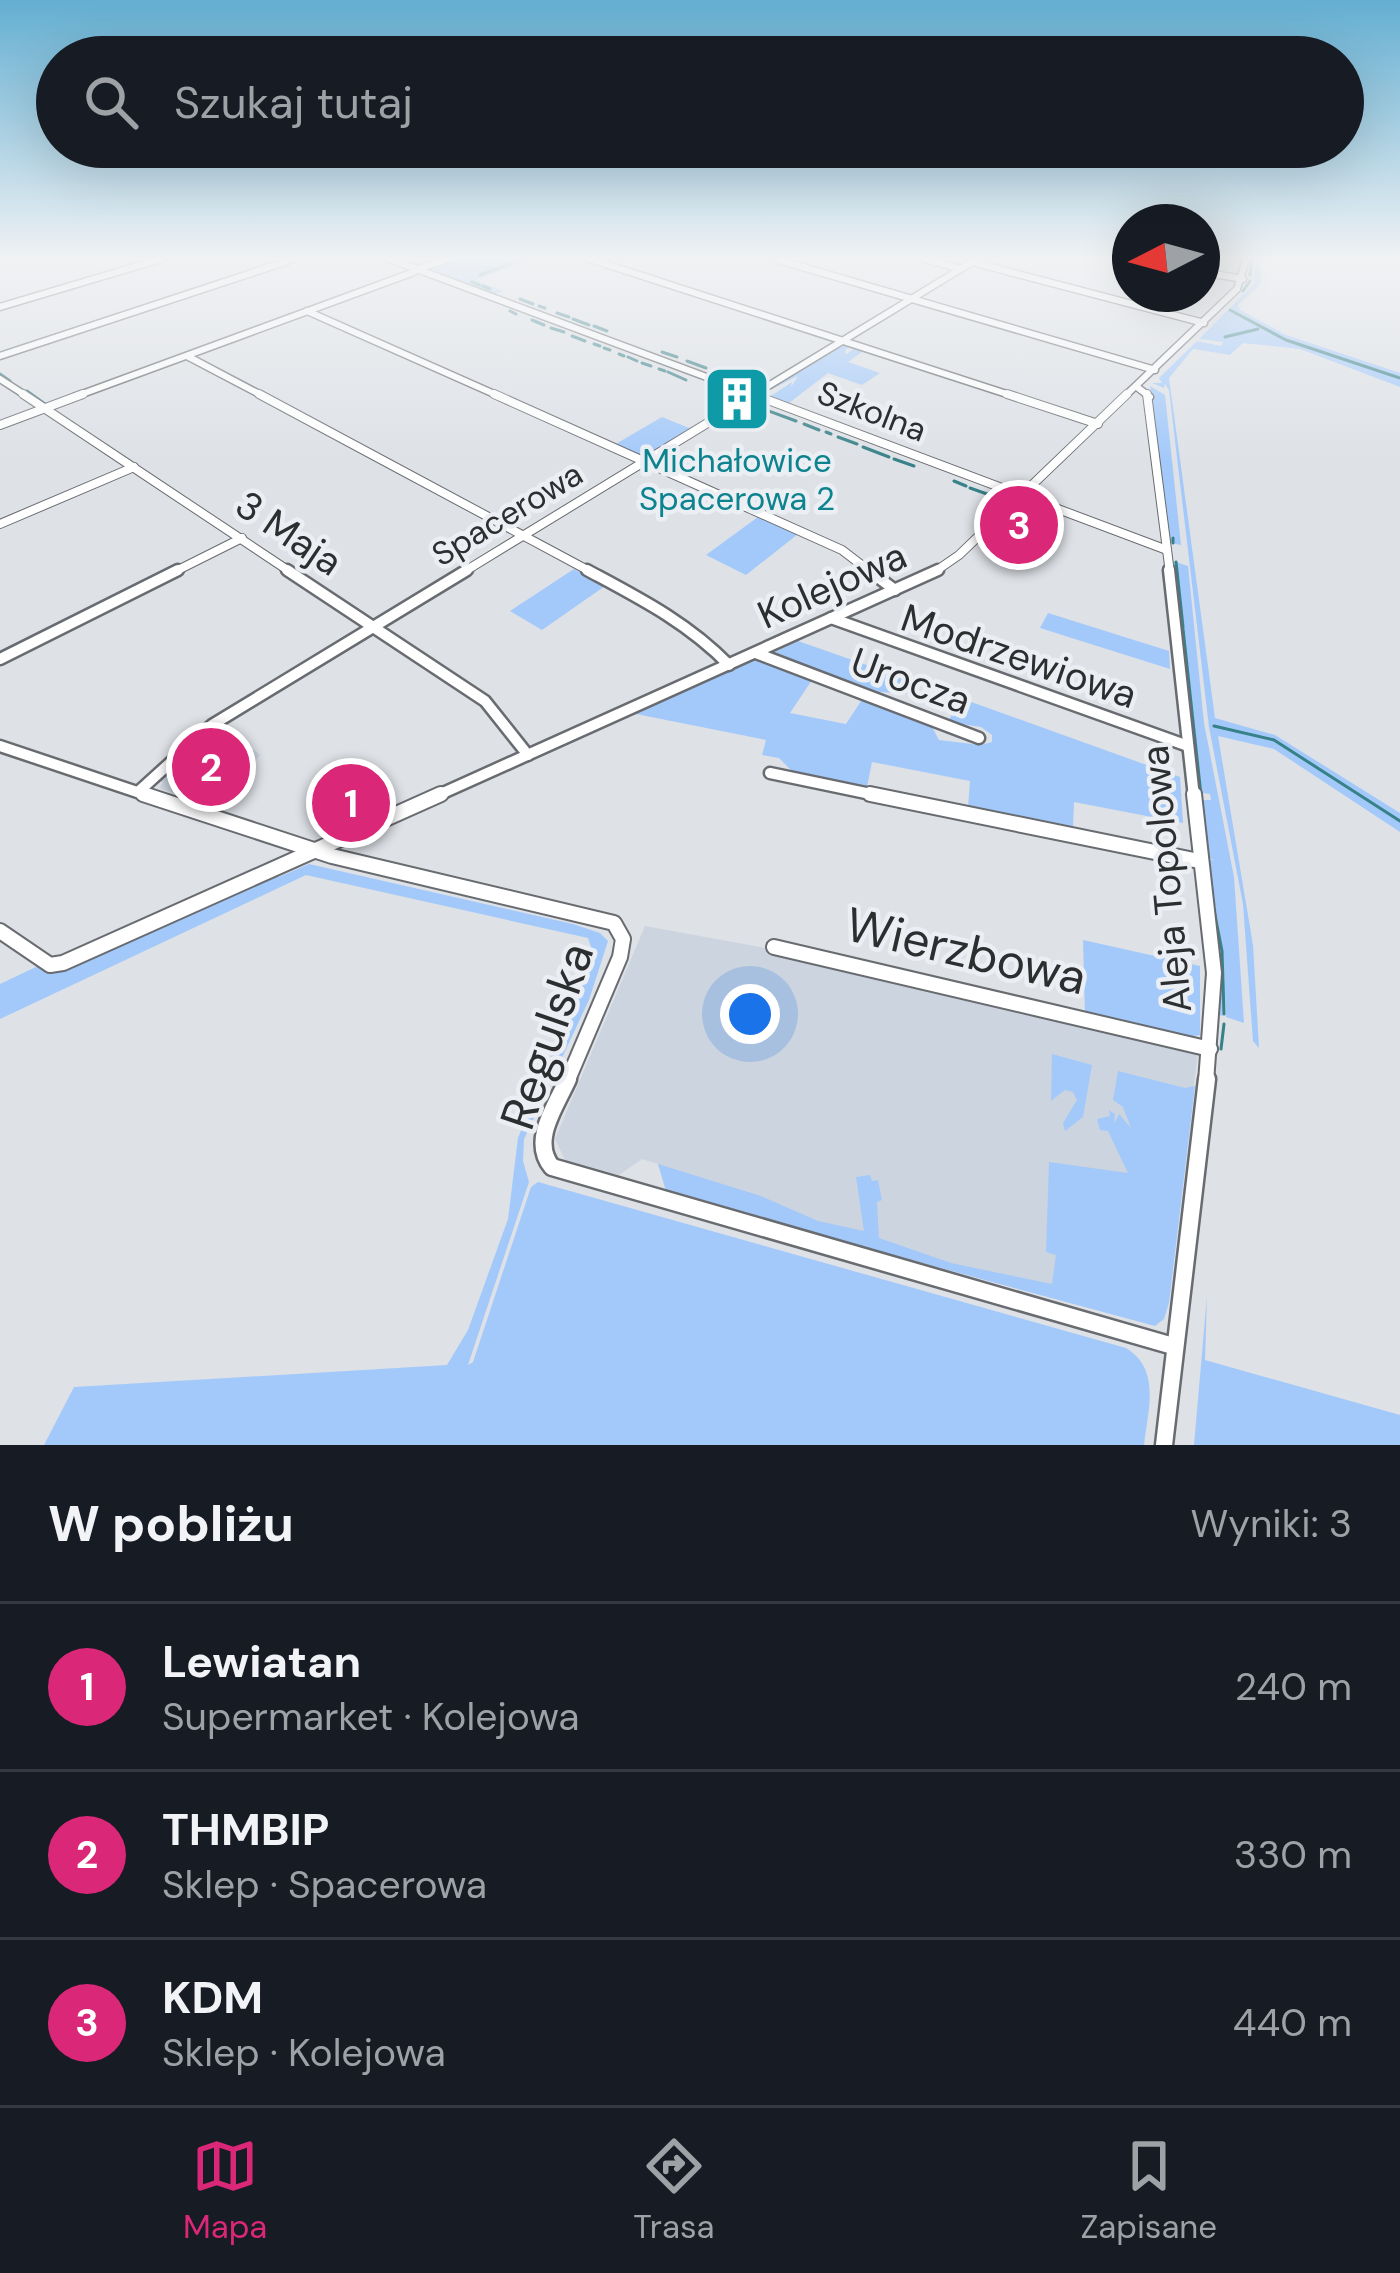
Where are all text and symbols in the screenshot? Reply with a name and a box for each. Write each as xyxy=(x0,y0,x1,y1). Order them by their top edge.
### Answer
search box xyxy=(36,36,1364,168)
icon: search xyxy=(78,69,144,135)
text: Szukaj tutaj xyxy=(174,73,413,132)
north arrow xyxy=(1112,204,1220,312)
building icon: Michałowice Spacerowa 2 xyxy=(702,364,772,434)
street label: Szkolna xyxy=(811,371,933,451)
place label: Michałowice Spacerowa 2 xyxy=(639,439,835,520)
street label: Spacerowa xyxy=(424,452,590,576)
street label: 3 Maja xyxy=(226,479,352,587)
pin: 3 xyxy=(980,480,1058,570)
street label: Kolejowa xyxy=(750,530,914,640)
street label: Modrzewiowa xyxy=(894,592,1144,720)
street label: Urocza xyxy=(844,636,978,726)
pin: 2 xyxy=(172,722,250,812)
street label: Aleja Topolowa xyxy=(1129,743,1203,1015)
pin: 1 xyxy=(312,758,390,848)
street label: Wierzbowa xyxy=(840,893,1092,1009)
street label: Regulska xyxy=(486,934,608,1138)
your location xyxy=(720,984,780,1044)
text: W pobliżu xyxy=(48,1490,294,1557)
text: Wyniki: 3 xyxy=(1191,1498,1352,1549)
text: Lewiatan xyxy=(162,1632,361,1691)
text: 1 xyxy=(80,1661,94,1712)
text: 240 m xyxy=(1235,1661,1352,1712)
text: Supermarket · Kolejowa xyxy=(162,1691,579,1742)
text: THMBIP xyxy=(162,1800,329,1859)
text: 2 xyxy=(76,1829,98,1880)
text: 330 m xyxy=(1234,1829,1352,1880)
text: Sklep · Spacerowa xyxy=(162,1859,487,1910)
text: KDM xyxy=(162,1968,263,2027)
text: 3 xyxy=(75,1997,99,2048)
text: 440 m xyxy=(1233,1997,1352,2048)
text: Sklep · Kolejowa xyxy=(162,2027,446,2078)
tab: Mapa xyxy=(183,2133,267,2248)
tab: Trasa xyxy=(633,2133,715,2248)
tab: Zapisane xyxy=(1080,2133,1217,2248)

